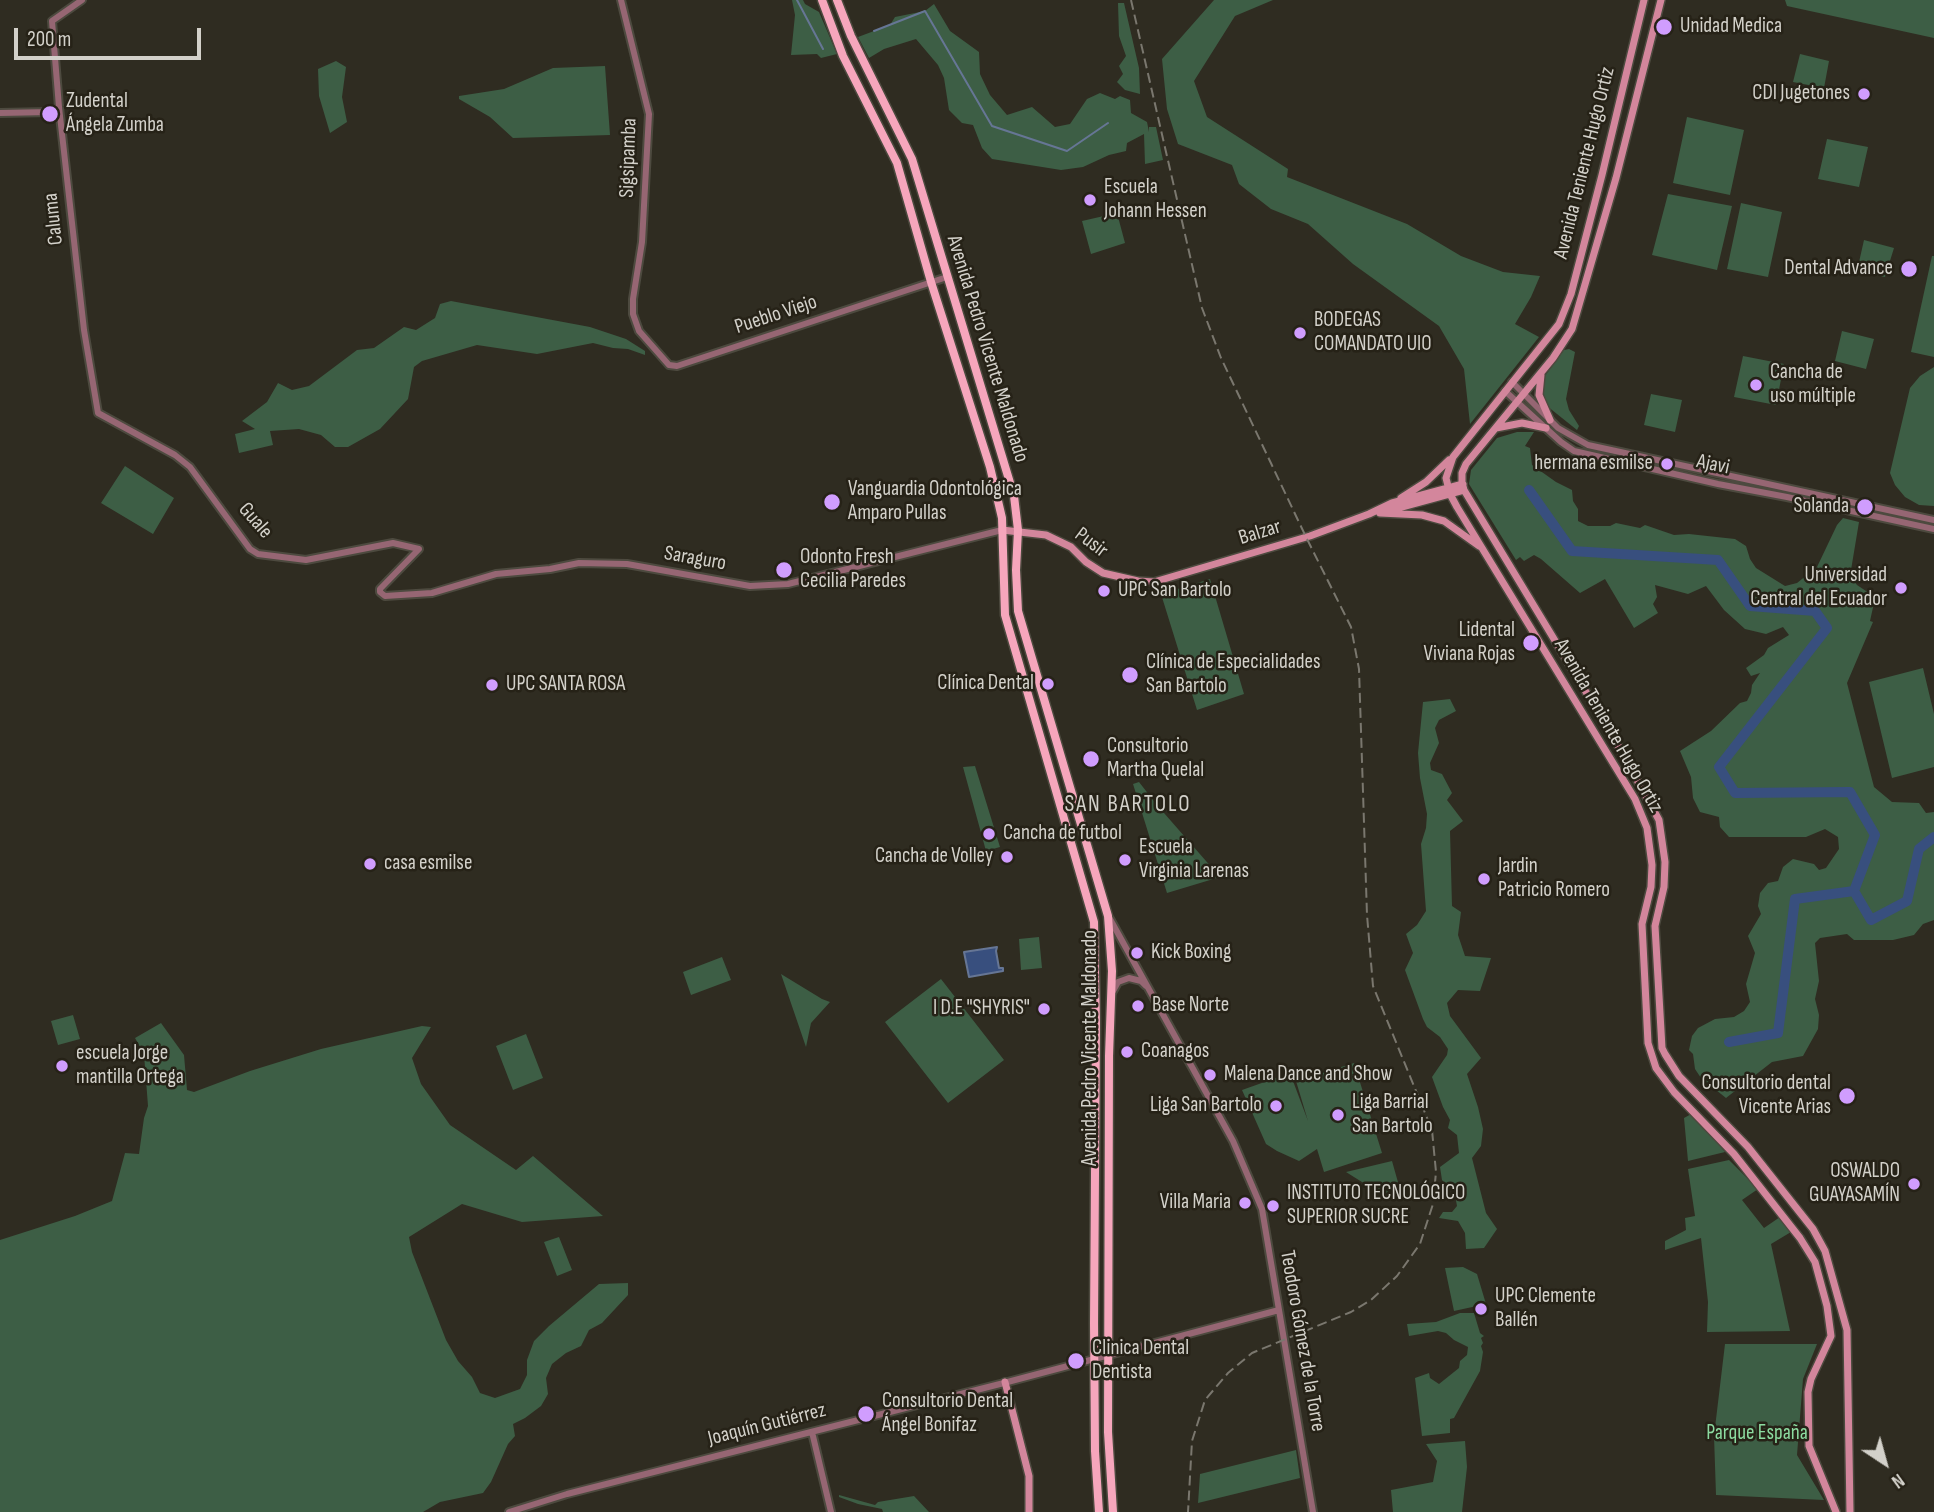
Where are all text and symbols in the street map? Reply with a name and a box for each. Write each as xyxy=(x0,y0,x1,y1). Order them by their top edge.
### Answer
scale bar xyxy=(18,14,205,58)
place label: Unidad Medica xyxy=(1680,14,1782,40)
marker: Unidad Medica xyxy=(1654,17,1674,37)
text: 200 m xyxy=(27,27,71,52)
street label: Avenida Teniente Hugo Ortiz xyxy=(1549,65,1621,261)
place label: CDI Jugetones xyxy=(1752,81,1850,107)
marker: CDI Jugetones xyxy=(1856,86,1872,102)
place label: Zudental Ángela Zumba xyxy=(66,89,164,139)
marker: Zudental Ángela Zumba xyxy=(40,104,60,124)
street label: Sigsipamba xyxy=(615,118,643,198)
place label: Escuela Johann Hessen xyxy=(1104,175,1207,225)
street label: Caluma xyxy=(39,192,69,246)
marker: Escuela Johann Hessen xyxy=(1082,192,1098,208)
street label: Avenida Pedro Vicente Maldonado xyxy=(940,233,1034,465)
place label: Dental Advance xyxy=(1784,256,1893,282)
marker: Dental Advance xyxy=(1899,259,1919,279)
street label: Pueblo Viejo xyxy=(732,290,820,340)
place label: BODEGAS COMANDATO UIO xyxy=(1314,308,1432,358)
marker: BODEGAS COMANDATO UIO xyxy=(1292,325,1308,341)
place label: Cancha de uso múltiple xyxy=(1770,360,1856,410)
marker: Cancha de uso múltiple xyxy=(1748,377,1764,393)
street label: Ajavi xyxy=(1694,449,1732,481)
place label: hermana esmilse xyxy=(1534,451,1653,477)
marker: hermana esmilse xyxy=(1659,456,1675,472)
place label: Vanguardia Odontológica Amparo Pullas xyxy=(848,477,1022,527)
marker: Vanguardia Odontológica Amparo Pullas xyxy=(822,492,842,512)
place label: Solanda xyxy=(1793,494,1849,520)
marker: Solanda xyxy=(1855,497,1875,517)
street label: Guale xyxy=(232,498,278,544)
street label: Balzar xyxy=(1236,515,1284,551)
street label: Pusir xyxy=(1069,522,1113,564)
street label: Saraguro xyxy=(662,541,728,577)
place label: Odonto Fresh Cecilia Paredes xyxy=(800,545,906,595)
marker: Odonto Fresh Cecilia Paredes xyxy=(774,560,794,580)
place label: Universidad Central del Ecuador xyxy=(1750,563,1887,613)
place label: UPC San Bartolo xyxy=(1118,578,1232,604)
marker: Universidad Central del Ecuador xyxy=(1893,580,1909,596)
marker: UPC San Bartolo xyxy=(1096,583,1112,599)
place label: Lidental Viviana Rojas xyxy=(1424,618,1515,668)
marker: Lidental Viviana Rojas xyxy=(1521,633,1541,653)
street label: Avenida Teniente Hugo Ortiz xyxy=(1548,635,1668,817)
place label: Clínica de Especialidades San Bartolo xyxy=(1146,650,1321,700)
marker: Clínica de Especialidades San Bartolo xyxy=(1120,665,1140,685)
place label: Clínica Dental xyxy=(937,671,1034,697)
place label: UPC SANTA ROSA xyxy=(506,672,625,698)
marker: Clínica Dental xyxy=(1040,676,1056,692)
marker: UPC SANTA ROSA xyxy=(484,677,500,693)
place label: Consultorio Martha Quelal xyxy=(1107,734,1204,784)
marker: Consultorio Martha Quelal xyxy=(1081,749,1101,769)
district label: SAN BARTOLO xyxy=(1066,791,1190,819)
place label: Cancha de futbol xyxy=(1003,821,1122,847)
marker: Cancha de futbol xyxy=(981,826,997,842)
place label: Escuela Virginia Larenas xyxy=(1139,835,1249,885)
place label: Cancha de Volley xyxy=(875,844,993,870)
marker: Cancha de Volley xyxy=(999,849,1015,865)
place label: casa esmilse xyxy=(384,851,472,877)
marker: Escuela Virginia Larenas xyxy=(1117,852,1133,868)
place label: Jardin Patricio Romero xyxy=(1498,854,1610,904)
marker: casa esmilse xyxy=(362,856,378,872)
marker: Jardin Patricio Romero xyxy=(1476,871,1492,887)
street label: Avenida Pedro Vicente Maldonado xyxy=(1078,930,1104,1166)
place label: Kick Boxing xyxy=(1151,940,1231,966)
marker: Kick Boxing xyxy=(1129,945,1145,961)
place label: Base Norte xyxy=(1152,993,1229,1019)
place label: I D.E "SHYRIS" xyxy=(933,996,1030,1022)
marker: Base Norte xyxy=(1130,998,1146,1014)
marker: I D.E "SHYRIS" xyxy=(1036,1001,1052,1017)
place label: Coanagos xyxy=(1141,1039,1209,1065)
place label: escuela Jorge mantilla Ortega xyxy=(76,1041,184,1091)
marker: Coanagos xyxy=(1119,1044,1135,1060)
marker: escuela Jorge mantilla Ortega xyxy=(54,1058,70,1074)
place label: Malena Dance and Show xyxy=(1224,1062,1392,1088)
marker: Malena Dance and Show xyxy=(1202,1067,1218,1083)
place label: Consultorio dental Vicente Arias xyxy=(1702,1071,1831,1121)
marker: Consultorio dental Vicente Arias xyxy=(1837,1086,1857,1106)
place label: Liga Barrial San Bartolo xyxy=(1352,1090,1433,1140)
place label: Liga San Bartolo xyxy=(1150,1093,1262,1119)
marker: Liga San Bartolo xyxy=(1268,1098,1284,1114)
marker: Liga Barrial San Bartolo xyxy=(1330,1107,1346,1123)
place label: OSWALDO GUAYASAMÍN xyxy=(1809,1159,1900,1209)
marker: OSWALDO GUAYASAMÍN xyxy=(1906,1176,1922,1192)
place label: INSTITUTO TECNOLÓGICO SUPERIOR SUCRE xyxy=(1287,1181,1465,1231)
place label: Villa Maria xyxy=(1160,1190,1231,1216)
marker: Villa Maria xyxy=(1237,1195,1253,1211)
marker: INSTITUTO TECNOLÓGICO SUPERIOR SUCRE xyxy=(1265,1198,1281,1214)
street label: Teodoro Gómez de la Torre xyxy=(1274,1248,1330,1434)
place label: UPC Clemente Ballén xyxy=(1495,1284,1596,1334)
marker: UPC Clemente Ballén xyxy=(1473,1301,1489,1317)
place label: Clinica Dental Dentista xyxy=(1092,1336,1189,1386)
marker: Clinica Dental Dentista xyxy=(1066,1351,1086,1371)
place label: Consultorio Dental Ángel Bonifaz xyxy=(882,1389,1013,1439)
street label: Joaquín Gutiérrez xyxy=(705,1398,829,1452)
marker: Consultorio Dental Ángel Bonifaz xyxy=(856,1404,876,1424)
park label: Parque España xyxy=(1706,1421,1808,1447)
north arrow xyxy=(1850,1428,1920,1498)
text: N xyxy=(1887,1468,1909,1493)

